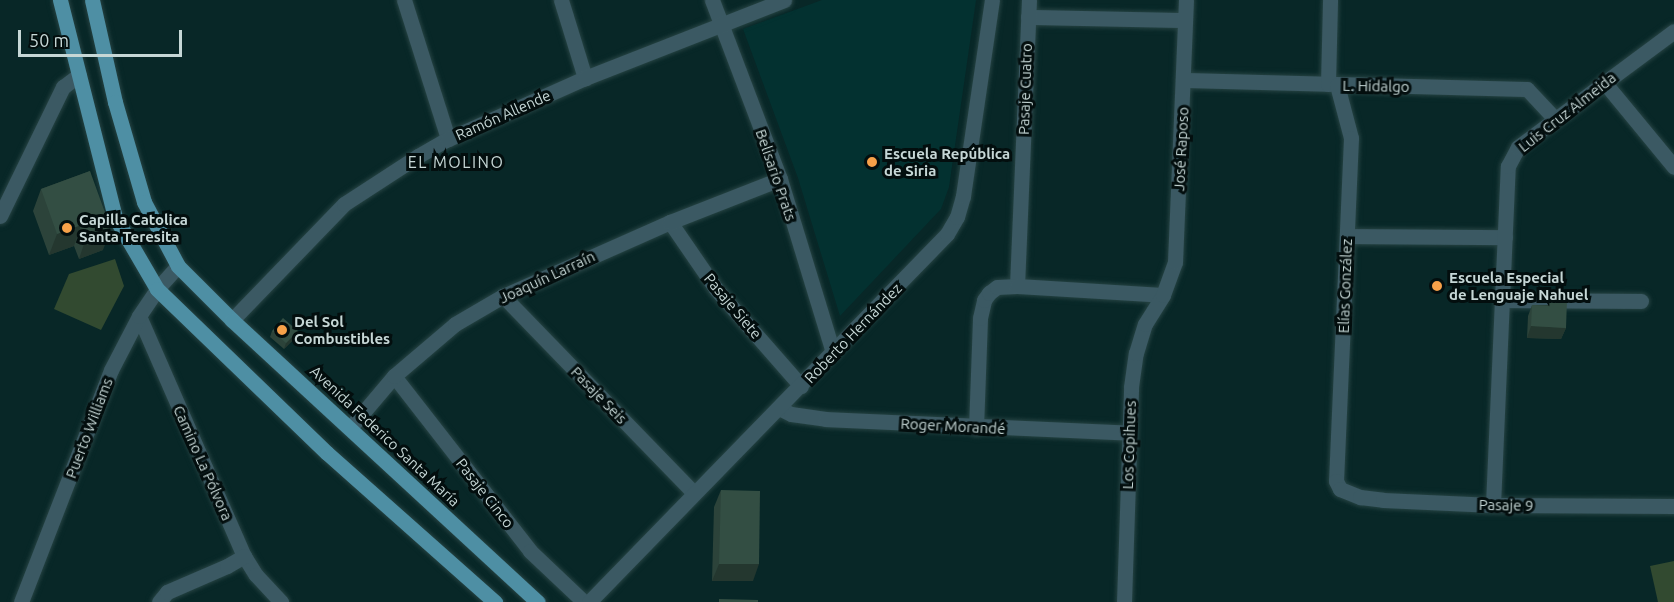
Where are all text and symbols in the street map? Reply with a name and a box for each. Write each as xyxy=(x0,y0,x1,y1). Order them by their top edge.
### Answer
scale bar xyxy=(21,18,184,56)
text: 50 m xyxy=(29,30,69,50)
street label: Pasaje Cuatro xyxy=(1014,43,1036,135)
street label: Luis Cruz Almeida xyxy=(1515,68,1619,156)
street label: L. Hidalgo xyxy=(1342,76,1410,96)
street label: Ramón Allende xyxy=(453,86,553,144)
street label: José Raposo xyxy=(1170,106,1192,192)
street label: Belisario Prats xyxy=(752,127,800,223)
place label: Escuela República de Siria xyxy=(884,144,1010,179)
district label: EL MOLINO xyxy=(408,152,504,172)
marker: Escuela República de Siria xyxy=(865,155,879,169)
place label: Capilla Catolica Santa Teresita xyxy=(79,210,188,245)
marker: Capilla Catolica Santa Teresita xyxy=(60,221,74,235)
street label: Elías González xyxy=(1334,238,1356,334)
street label: Joaquín Larraín xyxy=(496,247,598,307)
place label: Escuela Especial de Lenguaje Nahuel xyxy=(1449,268,1588,303)
street label: Pasaje Siete xyxy=(700,270,766,342)
street label: Roberto Hernández xyxy=(801,279,905,387)
marker: Escuela Especial de Lenguaje Nahuel xyxy=(1430,279,1444,293)
place label: Del Sol Combustibles xyxy=(294,312,390,347)
marker: Del Sol Combustibles xyxy=(275,323,289,337)
street label: Avenida Federico Santa María xyxy=(307,362,463,510)
street label: Pasaje Seis xyxy=(567,363,631,427)
street label: Puerto Williams xyxy=(62,375,116,481)
street label: Los Copihues xyxy=(1118,400,1140,490)
street label: Camino La Pólvora xyxy=(170,403,236,523)
street label: Roger Morandé xyxy=(900,414,1006,438)
street label: Pasaje Cinco xyxy=(452,455,518,531)
street label: Pasaje 9 xyxy=(1479,496,1533,514)

